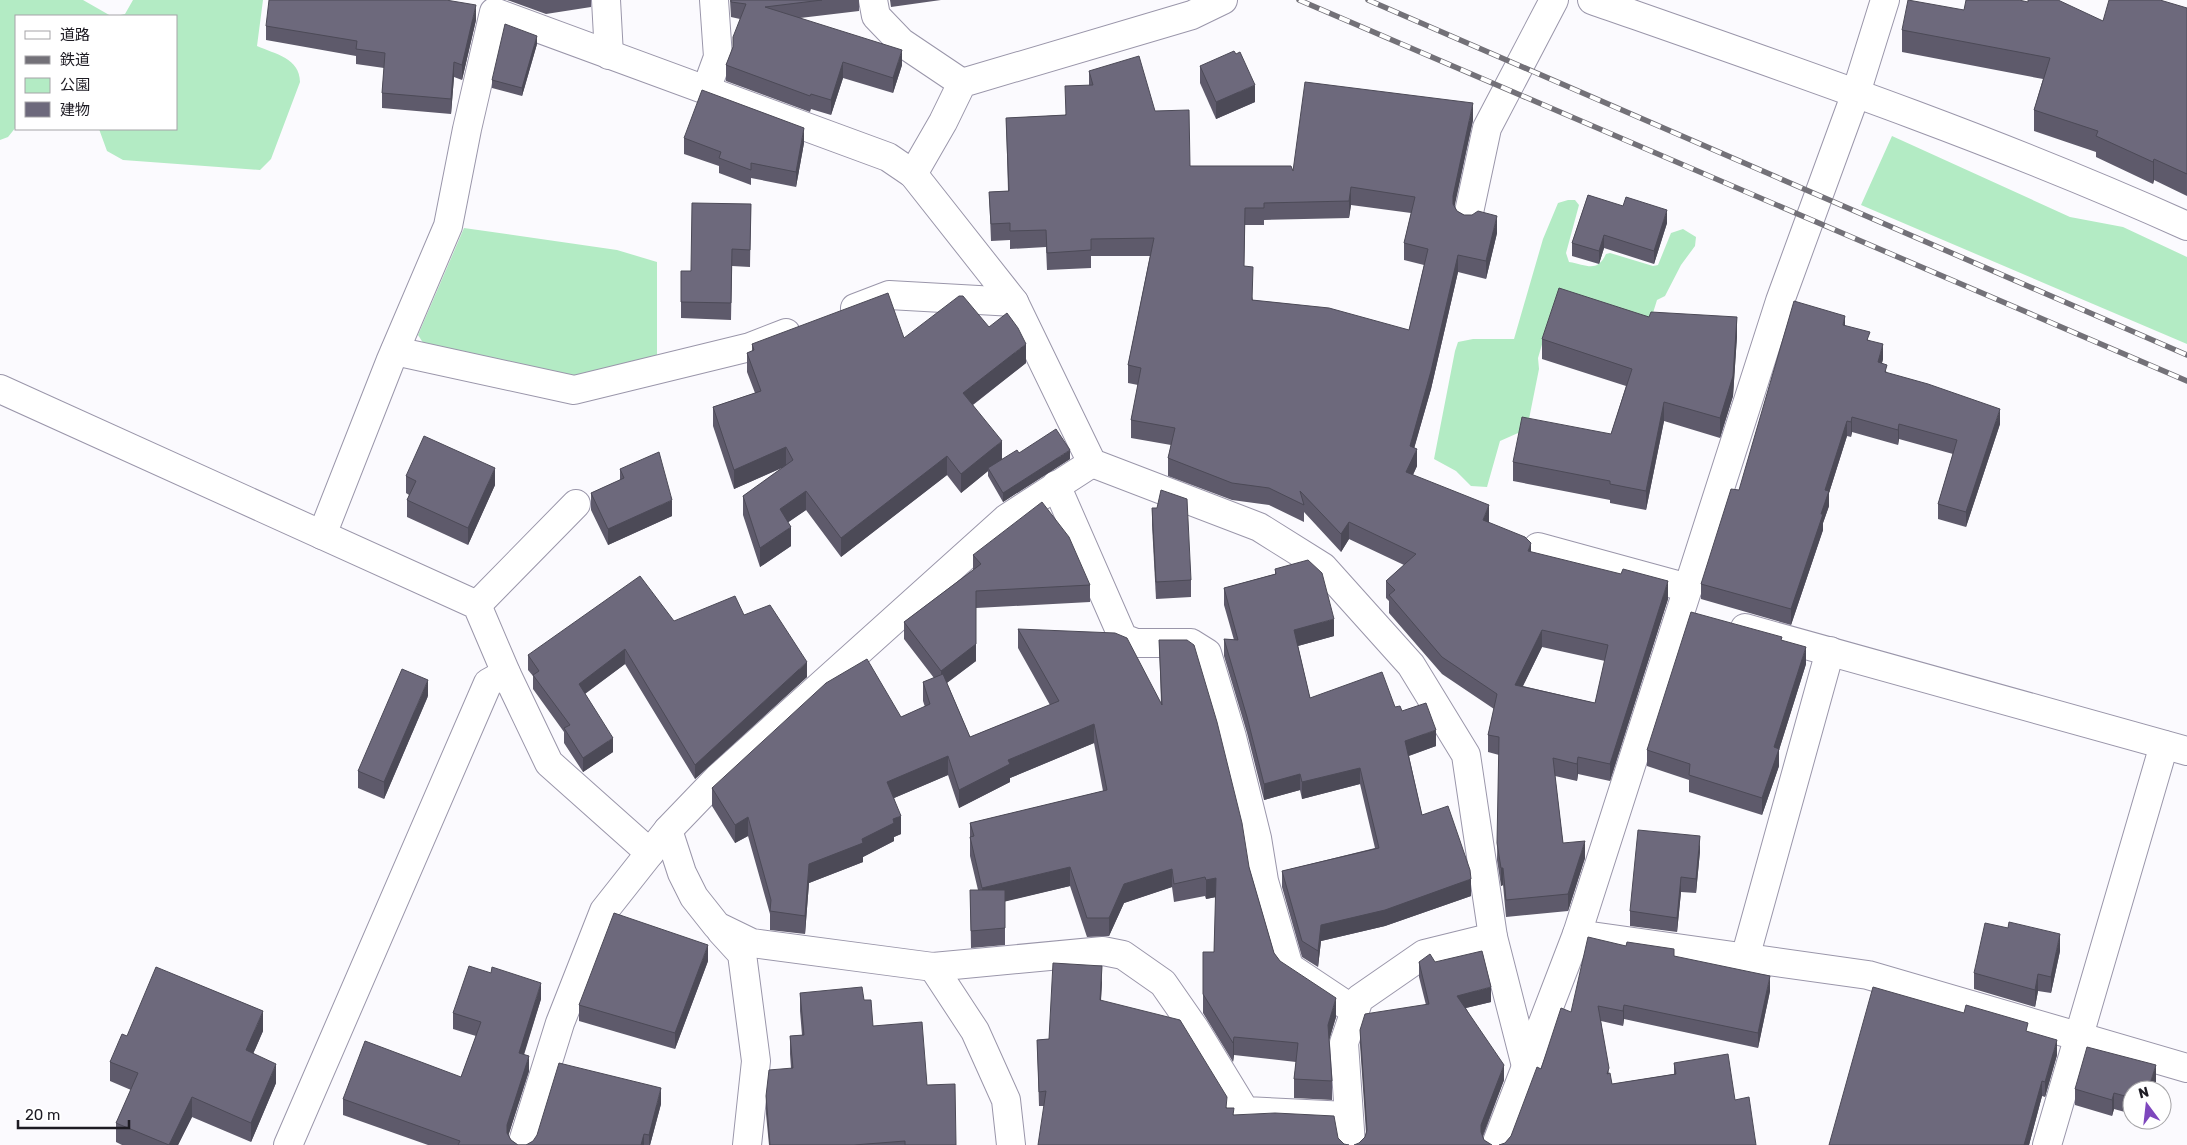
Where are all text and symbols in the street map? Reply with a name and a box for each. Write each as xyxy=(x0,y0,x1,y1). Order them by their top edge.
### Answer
legend xyxy=(15,15,178,130)
text: 道路 xyxy=(60,26,90,44)
text: 鉄道 xyxy=(60,51,90,69)
text: 公園 xyxy=(60,76,90,94)
text: 建物 xyxy=(60,101,90,119)
north arrow xyxy=(2122,1080,2172,1130)
text: N xyxy=(2137,1083,2151,1102)
scale bar xyxy=(18,1098,129,1130)
text: 20 m xyxy=(25,1106,60,1124)

